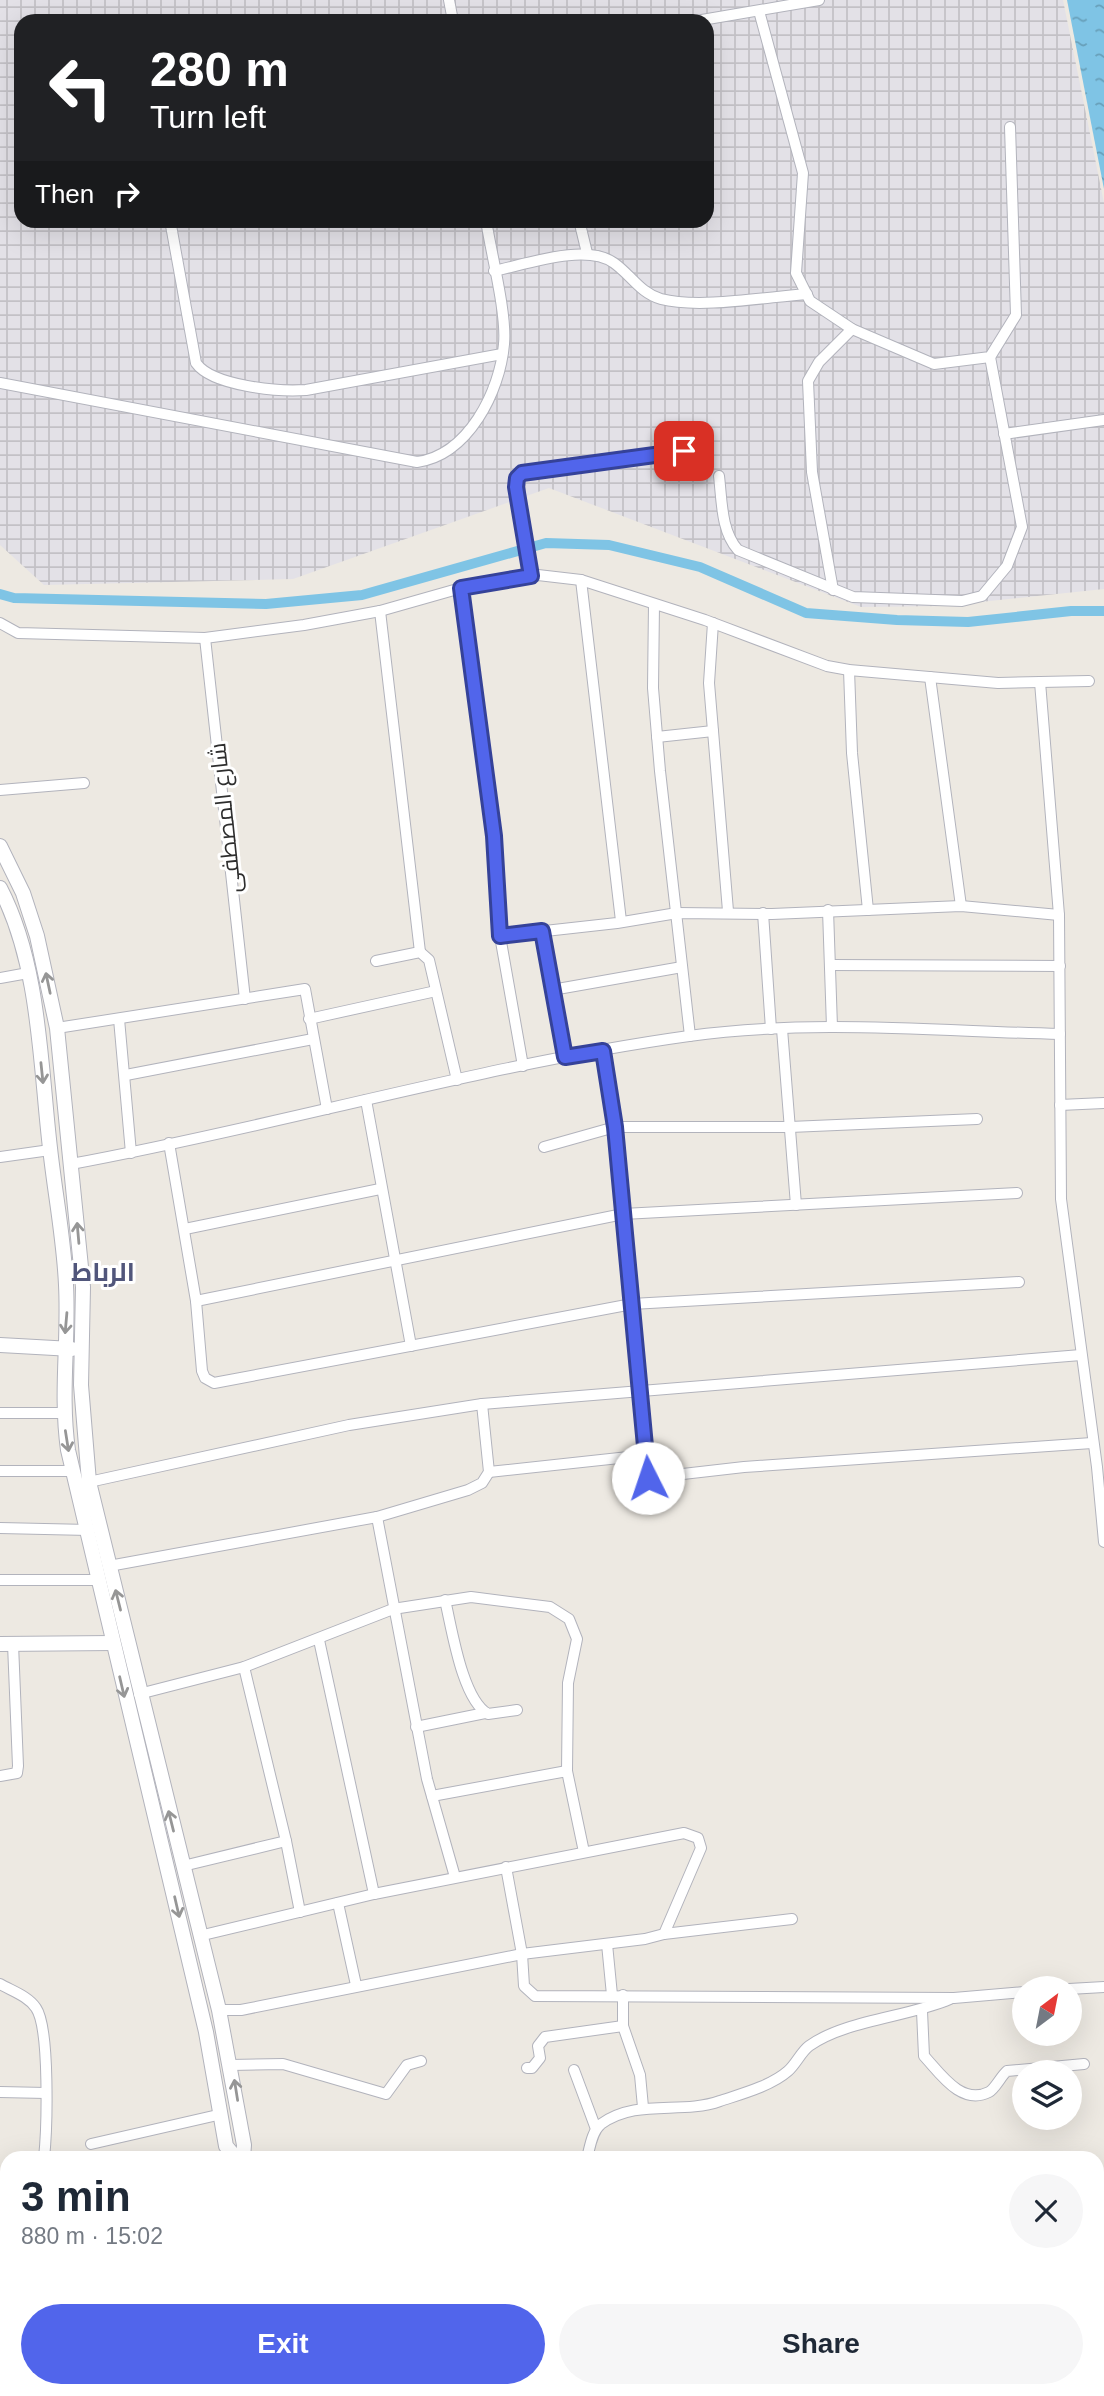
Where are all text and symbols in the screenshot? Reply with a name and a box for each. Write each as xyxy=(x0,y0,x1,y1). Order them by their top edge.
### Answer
icon: left xyxy=(35,42,126,133)
text: 280 m xyxy=(150,42,289,96)
text: Turn left xyxy=(150,99,266,135)
icon: right xyxy=(108,175,146,213)
text: Then xyxy=(35,179,94,209)
pin xyxy=(654,421,714,481)
icon: arrive xyxy=(665,432,703,470)
street label: شارع المصطفى xyxy=(204,741,249,894)
one-way arrow xyxy=(40,972,54,995)
one-way arrow xyxy=(35,1061,48,1084)
one-way arrow xyxy=(71,1222,84,1244)
district label: الرباط xyxy=(71,1257,135,1287)
one-way arrow xyxy=(59,1312,72,1334)
one-way arrow xyxy=(61,1429,74,1452)
position arrow xyxy=(611,1441,685,1515)
one-way arrow xyxy=(110,1590,123,1612)
one-way arrow xyxy=(116,1675,130,1698)
one-way arrow xyxy=(164,1811,177,1833)
one-way arrow xyxy=(171,1896,184,1918)
north arrow xyxy=(1012,1976,1082,2046)
map controls xyxy=(1012,1976,1082,2130)
button: layers xyxy=(1012,2060,1082,2130)
one-way arrow xyxy=(229,2079,242,2102)
text: 3 min xyxy=(21,2173,131,2220)
button: close xyxy=(1009,2174,1083,2248)
text: 880 m · 15:02 xyxy=(21,2223,163,2249)
button: Exit xyxy=(21,2304,545,2384)
button: Share xyxy=(559,2304,1083,2384)

